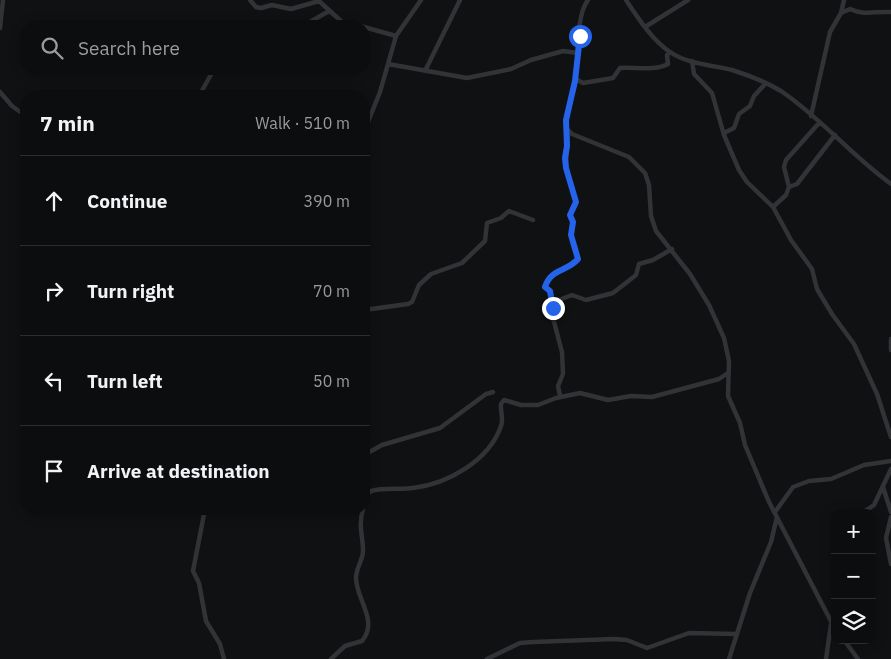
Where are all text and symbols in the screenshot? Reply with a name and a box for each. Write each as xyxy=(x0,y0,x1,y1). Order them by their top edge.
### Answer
search box xyxy=(20,20,370,75)
route start xyxy=(569,25,592,48)
icon: search xyxy=(38,34,66,62)
text: Search here xyxy=(78,36,180,60)
text: 7 min xyxy=(40,109,95,137)
text: Walk · 510 m xyxy=(255,113,350,133)
icon: ahead xyxy=(40,187,68,215)
text: Continue xyxy=(87,189,167,213)
text: 390 m xyxy=(303,191,350,211)
icon: right xyxy=(40,277,68,305)
text: Turn right xyxy=(87,279,174,303)
text: 70 m xyxy=(313,281,350,301)
route end xyxy=(542,297,565,320)
icon: left xyxy=(40,367,68,395)
text: Turn left xyxy=(87,369,163,393)
text: 50 m xyxy=(313,371,350,391)
icon: arrive xyxy=(40,457,68,485)
text: Arrive at destination xyxy=(87,459,270,483)
map controls xyxy=(831,509,876,644)
button: + xyxy=(831,509,876,554)
button: − xyxy=(831,554,876,599)
button: layers xyxy=(831,599,876,644)

